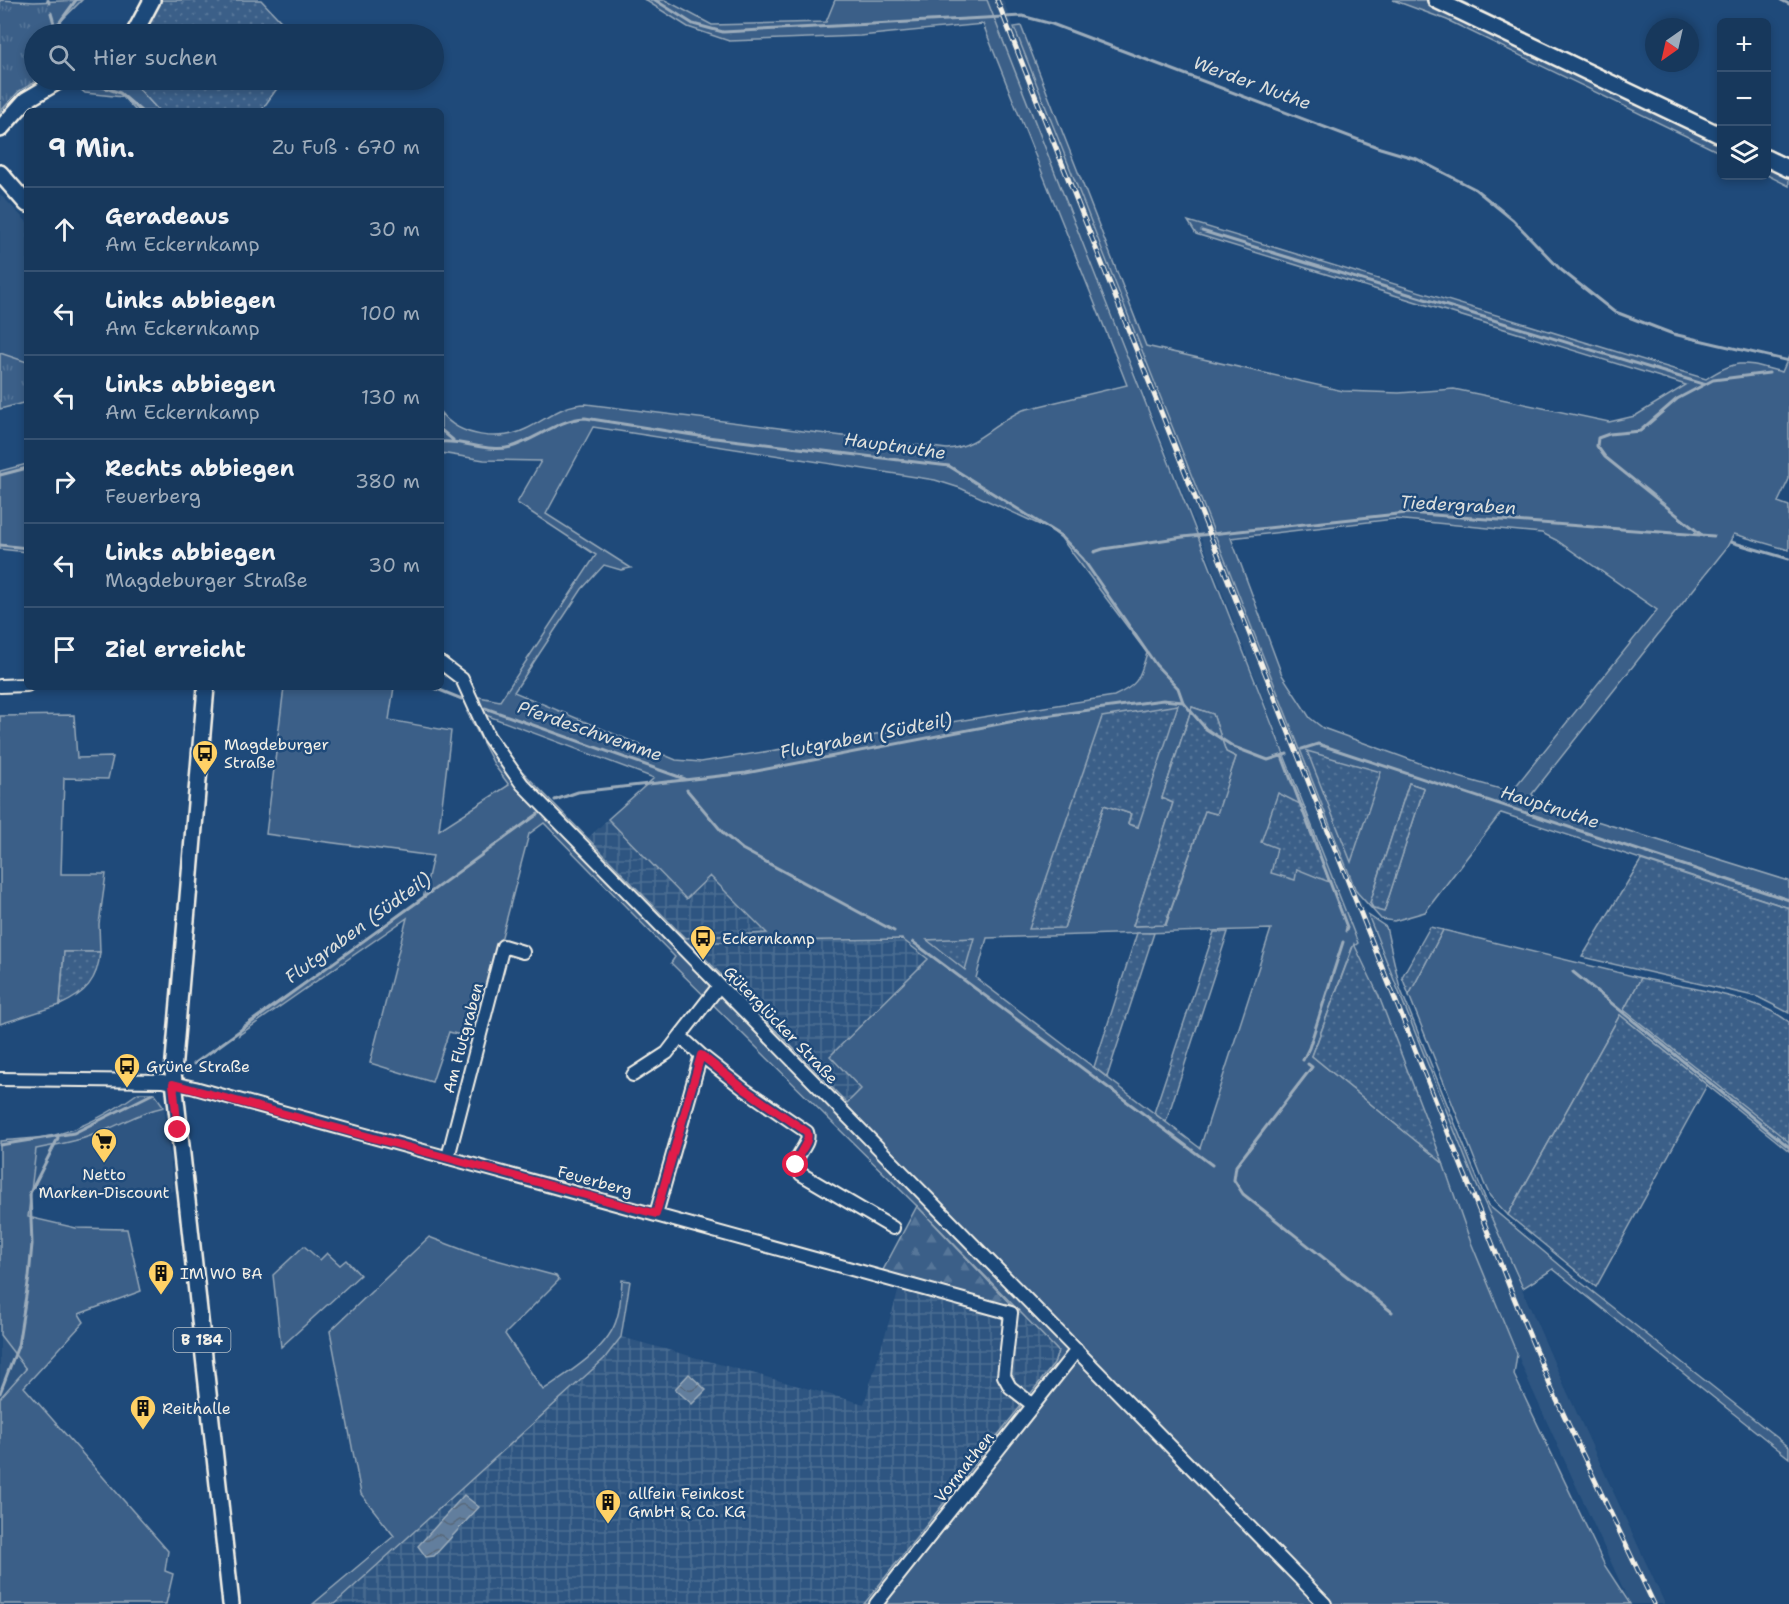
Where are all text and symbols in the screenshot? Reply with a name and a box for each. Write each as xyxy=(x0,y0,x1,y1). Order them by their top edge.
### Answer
north arrow xyxy=(1645,18,1699,72)
map controls xyxy=(1717,18,1771,180)
button: + xyxy=(1717,18,1771,72)
search box xyxy=(24,24,444,90)
icon: search xyxy=(45,41,78,74)
text: Hier suchen xyxy=(93,43,218,72)
water label: Werder Nuthe xyxy=(1190,51,1314,115)
button: − xyxy=(1717,72,1771,126)
button: layers xyxy=(1717,126,1771,180)
text: 9 Min. xyxy=(48,130,135,165)
text: Zu Fuß · 670 m xyxy=(272,134,420,160)
text: Geradeaus xyxy=(105,202,229,231)
icon: ahead xyxy=(48,213,81,246)
text: 30 m xyxy=(368,216,420,242)
text: Am Eckernkamp xyxy=(105,231,260,257)
text: Links abbiegen xyxy=(105,286,276,315)
icon: left xyxy=(48,297,81,330)
text: 100 m xyxy=(360,300,420,326)
text: Am Eckernkamp xyxy=(105,315,260,341)
text: Links abbiegen xyxy=(105,370,276,399)
icon: left xyxy=(48,381,81,414)
text: 130 m xyxy=(361,384,420,410)
text: Am Eckernkamp xyxy=(105,399,260,425)
water label: Hauptnuthe xyxy=(843,427,947,465)
text: Rechts abbiegen xyxy=(105,454,294,483)
icon: right xyxy=(48,465,81,498)
text: 380 m xyxy=(355,468,420,494)
text: Feuerberg xyxy=(105,483,201,509)
water label: Tiedergraben xyxy=(1399,490,1517,520)
text: Links abbiegen xyxy=(105,538,276,567)
icon: left xyxy=(48,549,81,582)
text: 30 m xyxy=(368,552,420,578)
text: Magdeburger Straße xyxy=(105,567,308,593)
icon: arrive xyxy=(48,633,81,666)
text: Ziel erreicht xyxy=(105,635,246,664)
water label: Pferdeschwemme xyxy=(514,695,666,767)
water label: Flutgraben (Südteil) xyxy=(778,708,954,764)
place label: Magdeburger Straße xyxy=(224,734,329,773)
bus stop icon: Magdeburger Straße xyxy=(190,738,220,776)
water label: Hauptnuthe xyxy=(1498,780,1602,834)
water label: Flutgraben (Südteil) xyxy=(280,867,436,989)
bus stop icon: Eckernkamp xyxy=(688,923,718,961)
place label: Eckernkamp xyxy=(722,928,815,949)
street label: Güterglücker Straße xyxy=(719,961,843,1089)
street label: Am Flutgraben xyxy=(438,980,488,1096)
bus stop icon: Grüne Straße xyxy=(112,1051,142,1089)
place label: Grüne Straße xyxy=(146,1056,250,1077)
route end xyxy=(164,1116,190,1142)
supermarket icon: Netto Marken-Discount xyxy=(89,1126,119,1164)
route start xyxy=(782,1151,808,1177)
street label: Feuerberg xyxy=(555,1161,635,1201)
place label: Netto Marken-Discount xyxy=(38,1164,170,1203)
building icon: IM WO BA xyxy=(146,1258,176,1296)
place label: IM WO BA xyxy=(180,1263,263,1284)
road number: B 184 xyxy=(174,1328,230,1352)
building icon: Reithalle xyxy=(128,1393,158,1431)
place label: Reithalle xyxy=(162,1398,231,1419)
street label: Vormathen xyxy=(930,1427,999,1507)
place label: allfein Feinkost GmbH & Co. KG xyxy=(628,1483,746,1522)
building icon: allfein Feinkost GmbH & Co. KG xyxy=(593,1487,623,1525)

